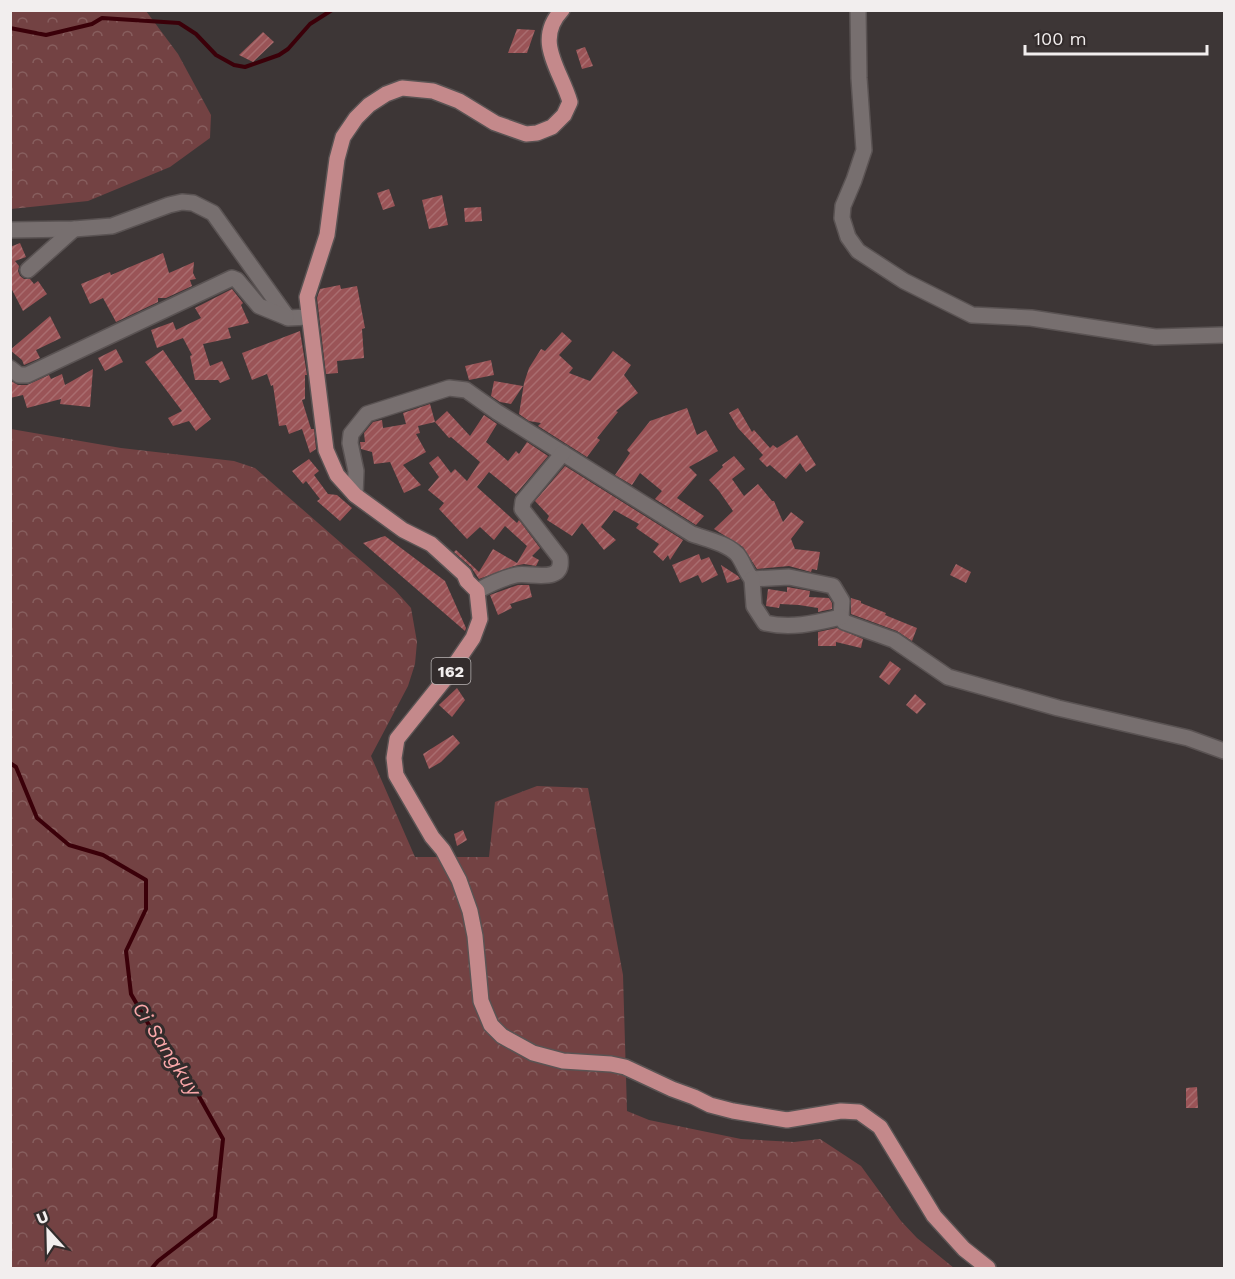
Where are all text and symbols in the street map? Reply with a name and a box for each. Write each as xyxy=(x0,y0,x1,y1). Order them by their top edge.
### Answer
scale bar xyxy=(1025,18,1206,56)
text: 100 m xyxy=(1034,28,1087,49)
road number: 162 xyxy=(432,658,470,684)
water label: Ci Sangkuy xyxy=(128,997,207,1102)
north arrow xyxy=(18,1201,78,1261)
text: U xyxy=(34,1207,51,1228)

